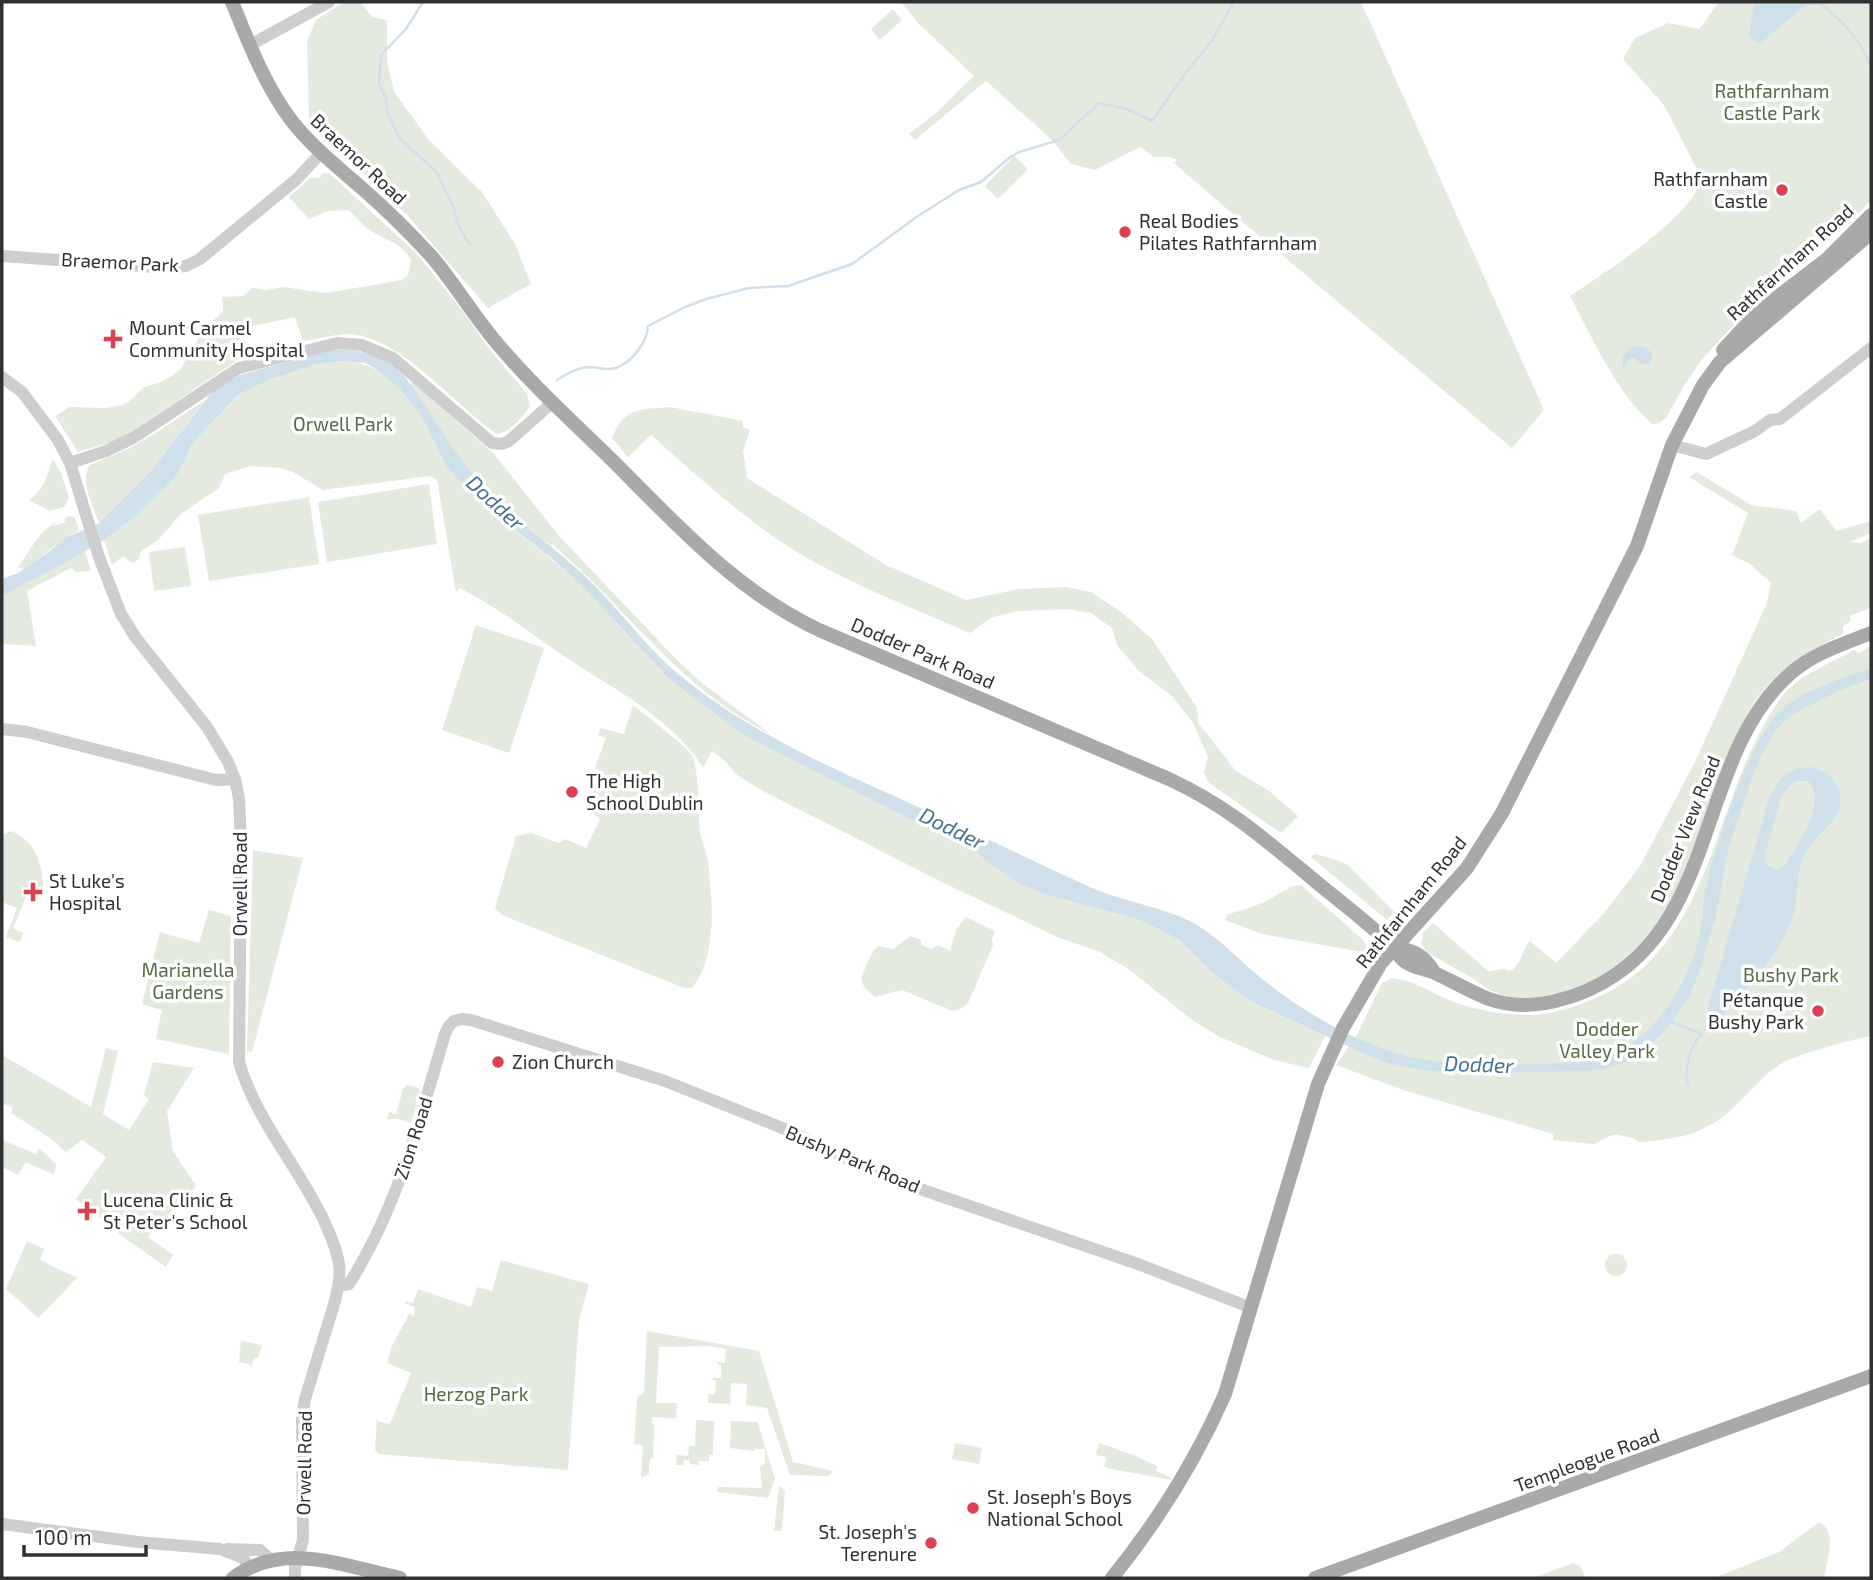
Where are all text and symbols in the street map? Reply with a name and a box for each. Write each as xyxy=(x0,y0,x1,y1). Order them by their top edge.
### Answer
park label: Rathfarnham Castle Park xyxy=(1715,79,1829,124)
street label: Braemor Road xyxy=(307,108,412,209)
place label: Rathfarnham Castle xyxy=(1653,167,1768,212)
marker: Rathfarnham Castle xyxy=(1774,182,1790,198)
street label: Rathfarnham Road xyxy=(1721,199,1858,325)
place label: Real Bodies Pilates Rathfarnham xyxy=(1139,209,1317,254)
marker: Real Bodies Pilates Rathfarnham xyxy=(1117,224,1133,240)
street label: Braemor Park xyxy=(61,247,180,276)
place label: Mount Carmel Community Hospital xyxy=(129,316,304,361)
marker: Mount Carmel Community Hospital xyxy=(103,329,123,349)
park label: Orwell Park xyxy=(293,412,393,435)
water label: Dodder xyxy=(462,469,530,535)
street label: Dodder Park Road xyxy=(848,612,998,693)
street label: Dodder View Road xyxy=(1645,752,1724,906)
place label: The High School Dublin xyxy=(586,769,704,814)
marker: The High School Dublin xyxy=(564,784,580,800)
water label: Dodder xyxy=(916,801,990,854)
street label: Rathfarnham Road xyxy=(1350,831,1471,972)
street label: Orwell Road xyxy=(228,832,251,936)
place label: St Luke's Hospital xyxy=(49,869,125,914)
marker: St Luke's Hospital xyxy=(23,882,43,902)
park label: Marianella Gardens xyxy=(142,958,234,1003)
park label: Bushy Park xyxy=(1743,963,1839,986)
place label: Pétanque Bushy Park xyxy=(1708,988,1804,1033)
marker: Pétanque Bushy Park xyxy=(1810,1003,1826,1019)
park label: Dodder Valley Park xyxy=(1559,1017,1655,1062)
place label: Zion Church xyxy=(512,1050,614,1073)
water label: Dodder xyxy=(1444,1050,1515,1077)
marker: Zion Church xyxy=(490,1054,506,1070)
street label: Zion Road xyxy=(388,1094,437,1182)
street label: Bushy Park Road xyxy=(782,1120,924,1197)
place label: Lucena Clinic & St Peter's School xyxy=(103,1188,248,1233)
marker: Lucena Clinic & St Peter's School xyxy=(77,1201,97,1221)
park label: Herzog Park xyxy=(424,1382,529,1405)
street label: Orwell Road xyxy=(291,1410,316,1516)
street label: Templeogue Road xyxy=(1511,1423,1663,1497)
place label: St. Joseph's Boys National School xyxy=(987,1485,1132,1530)
marker: St. Joseph's Boys National School xyxy=(965,1500,981,1516)
scale bar xyxy=(24,1514,147,1558)
place label: St. Joseph's Terenure xyxy=(818,1520,917,1565)
text: 100 m xyxy=(35,1524,92,1549)
marker: St. Joseph's Terenure xyxy=(923,1535,939,1551)

